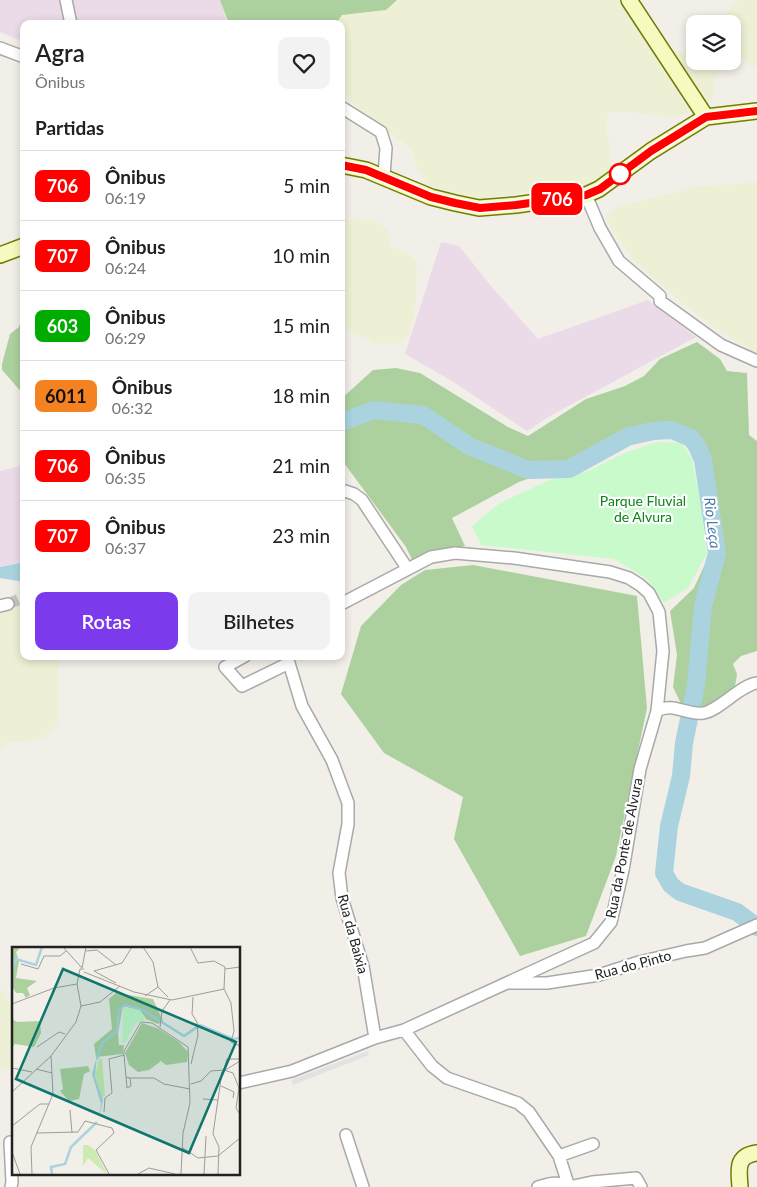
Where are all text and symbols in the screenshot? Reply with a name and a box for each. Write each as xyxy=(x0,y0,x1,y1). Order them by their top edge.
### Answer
map controls xyxy=(686,15,741,70)
button: layers xyxy=(686,15,741,70)
button: heart xyxy=(278,37,330,89)
text: Agra xyxy=(35,38,85,67)
text: Ônibus xyxy=(35,72,85,91)
text: Partidas xyxy=(35,116,104,139)
unlabelled marker xyxy=(609,163,631,185)
text: Ônibus xyxy=(105,165,166,188)
text: 5 min xyxy=(283,174,330,197)
text: 706 xyxy=(47,175,78,197)
line badge: 706 xyxy=(528,183,586,215)
text: 06:19 xyxy=(105,188,146,207)
text: 706 xyxy=(541,188,573,210)
text: Ônibus xyxy=(105,235,166,258)
text: 10 min xyxy=(272,244,330,267)
text: 707 xyxy=(47,245,78,267)
text: 06:24 xyxy=(105,258,146,277)
text: Ônibus xyxy=(105,305,166,328)
text: 15 min xyxy=(272,314,330,337)
text: 603 xyxy=(47,315,78,337)
text: 06:29 xyxy=(105,328,146,347)
text: Ônibus xyxy=(112,375,172,398)
text: 18 min xyxy=(272,384,330,407)
text: 6011 xyxy=(45,385,87,407)
text: 06:32 xyxy=(112,398,153,417)
text: Ônibus xyxy=(105,445,166,468)
text: 21 min xyxy=(272,454,330,477)
text: 706 xyxy=(47,455,78,477)
text: 06:35 xyxy=(105,468,146,487)
park label: Parque Fluvial de Alvura xyxy=(600,492,686,525)
water label: Rio Leça xyxy=(701,496,725,550)
text: Ônibus xyxy=(105,515,166,538)
text: 23 min xyxy=(272,524,330,547)
text: 707 xyxy=(47,525,78,547)
text: 06:37 xyxy=(105,538,146,557)
button: Rotas xyxy=(35,592,178,650)
button: Bilhetes xyxy=(188,592,330,650)
street label: Rua da Ponte de Alvura xyxy=(602,776,645,920)
street label: Rua da Baixia xyxy=(335,892,372,976)
street label: Rua do Pinto xyxy=(593,946,673,983)
inset map xyxy=(12,947,240,1174)

